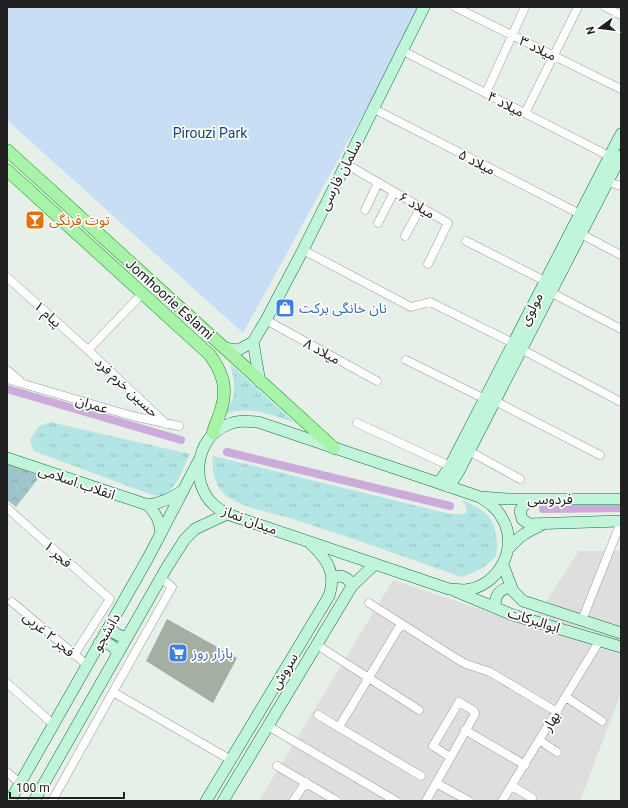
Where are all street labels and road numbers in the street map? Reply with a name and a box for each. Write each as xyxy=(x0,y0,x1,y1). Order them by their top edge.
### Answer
street label: میلاد ۳ xyxy=(517,32,559,64)
street label: میلاد ۴ xyxy=(485,88,527,120)
street label: سلمان فارسی xyxy=(315,137,365,213)
street label: میلاد ۵ xyxy=(456,146,498,178)
street label: میلاد ۶ xyxy=(396,188,438,222)
street label: Jomhoorie Eslami xyxy=(123,255,217,343)
street label: مولوی xyxy=(516,290,547,329)
street label: پیام ۱ xyxy=(29,297,65,333)
street label: میلاد ۸ xyxy=(301,335,343,367)
street label: حسین خرم فرد xyxy=(90,354,162,423)
street label: عمران xyxy=(73,391,110,417)
street label: انقلاب اسلامی xyxy=(36,461,117,504)
street label: فردوسی xyxy=(527,491,573,508)
street label: میدان نماز xyxy=(219,502,280,539)
street label: فجر ۱ xyxy=(40,537,75,571)
street label: ابوالبرکات xyxy=(505,604,562,637)
street label: فجر ۲ غربی xyxy=(19,608,78,661)
street label: دانشجو xyxy=(89,610,124,654)
street label: سروش xyxy=(267,650,302,693)
street label: بهار xyxy=(538,708,564,735)

